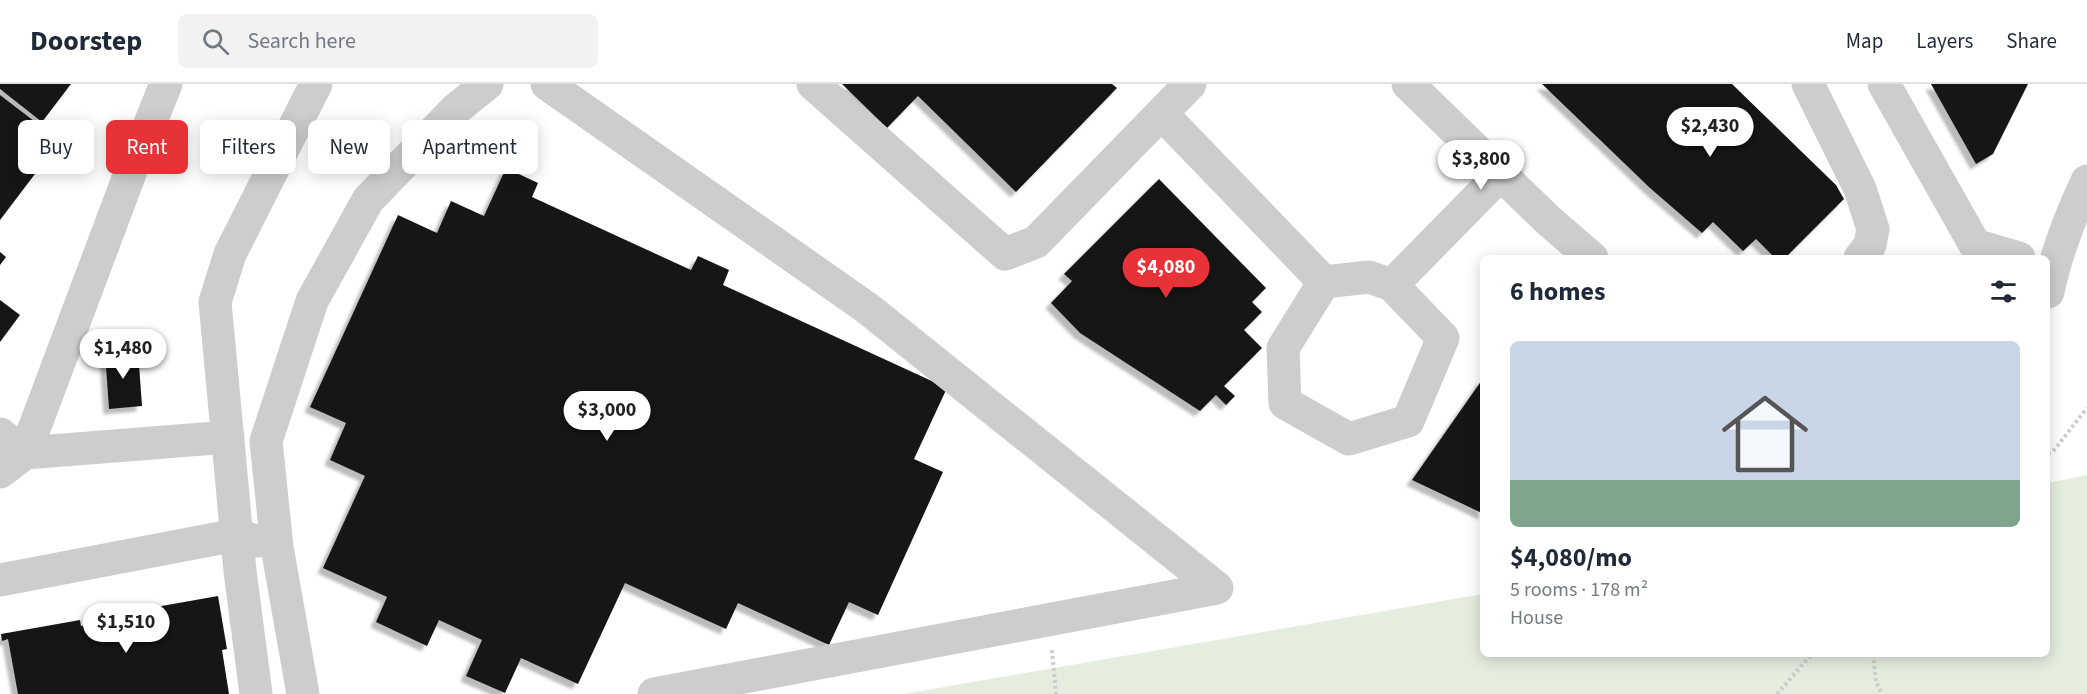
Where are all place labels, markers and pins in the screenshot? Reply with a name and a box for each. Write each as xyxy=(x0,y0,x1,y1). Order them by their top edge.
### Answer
pin: $2,430 xyxy=(1661,107,1759,158)
pin: $3,800 xyxy=(1432,140,1530,191)
pin: $4,080 xyxy=(1117,248,1215,299)
pin: $1,480 xyxy=(74,329,172,380)
pin: $3,000 xyxy=(558,391,656,442)
pin: $1,510 xyxy=(77,603,175,654)

